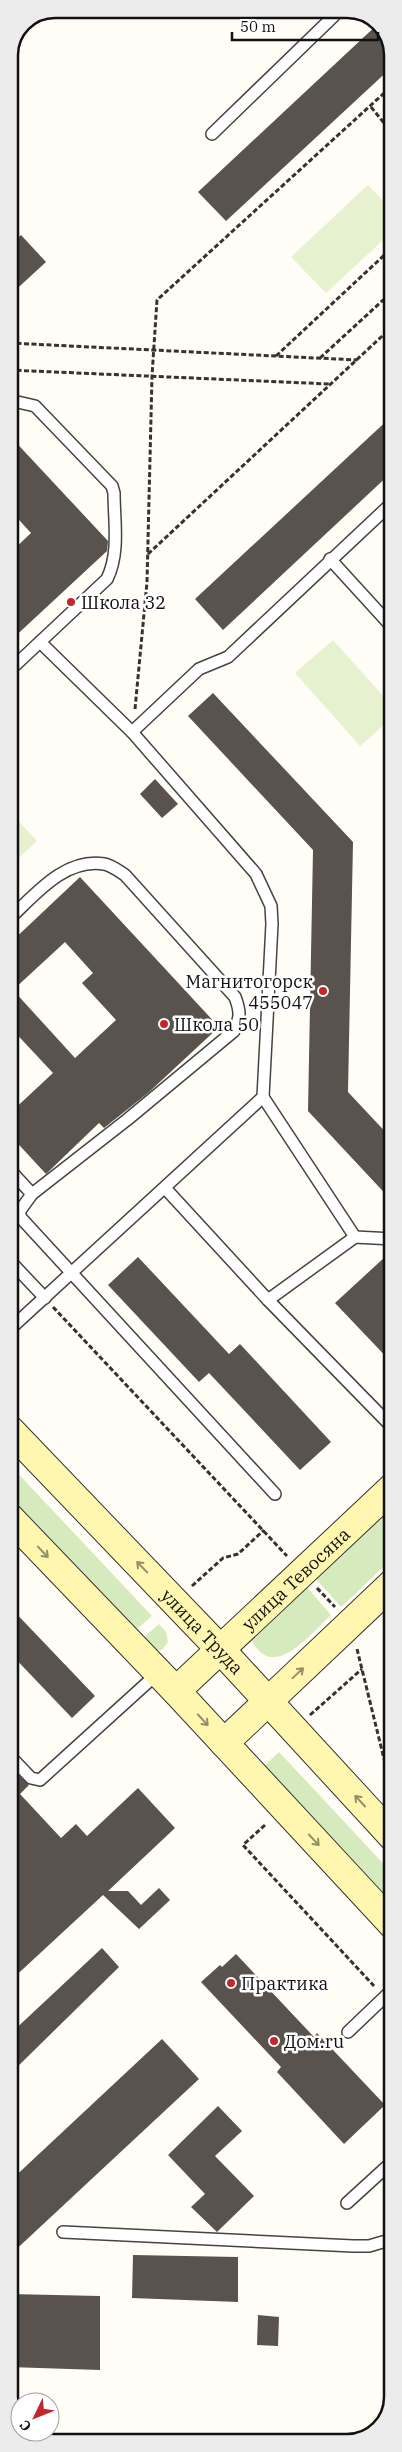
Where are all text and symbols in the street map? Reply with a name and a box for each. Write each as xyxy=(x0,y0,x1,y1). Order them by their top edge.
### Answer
scale bar xyxy=(232,10,378,42)
text: 50 m xyxy=(240,17,276,36)
place label: Школа 32 xyxy=(81,591,166,614)
marker: Школа 32 xyxy=(65,596,77,608)
place label: Магнитогорск 455047 xyxy=(186,970,314,1014)
marker: Магнитогорск 455047 xyxy=(317,985,329,997)
place label: Школа 50 xyxy=(174,1013,259,1036)
marker: Школа 50 xyxy=(158,1018,170,1030)
street label: улица Тевосяна xyxy=(237,1522,355,1635)
one-way arrow xyxy=(37,1546,49,1559)
one-way arrow xyxy=(136,1561,148,1573)
street label: улица Труда xyxy=(157,1584,249,1679)
one-way arrow xyxy=(291,1667,304,1679)
one-way arrow xyxy=(197,1714,209,1727)
one-way arrow xyxy=(354,1795,366,1808)
one-way arrow xyxy=(308,1833,320,1846)
place label: Практика xyxy=(241,1972,328,1995)
marker: Практика xyxy=(225,1977,237,1989)
place label: Дом.ru xyxy=(284,2030,344,2053)
marker: Дом.ru xyxy=(268,2035,280,2047)
north arrow xyxy=(10,2392,60,2442)
text: С xyxy=(16,2416,35,2435)

